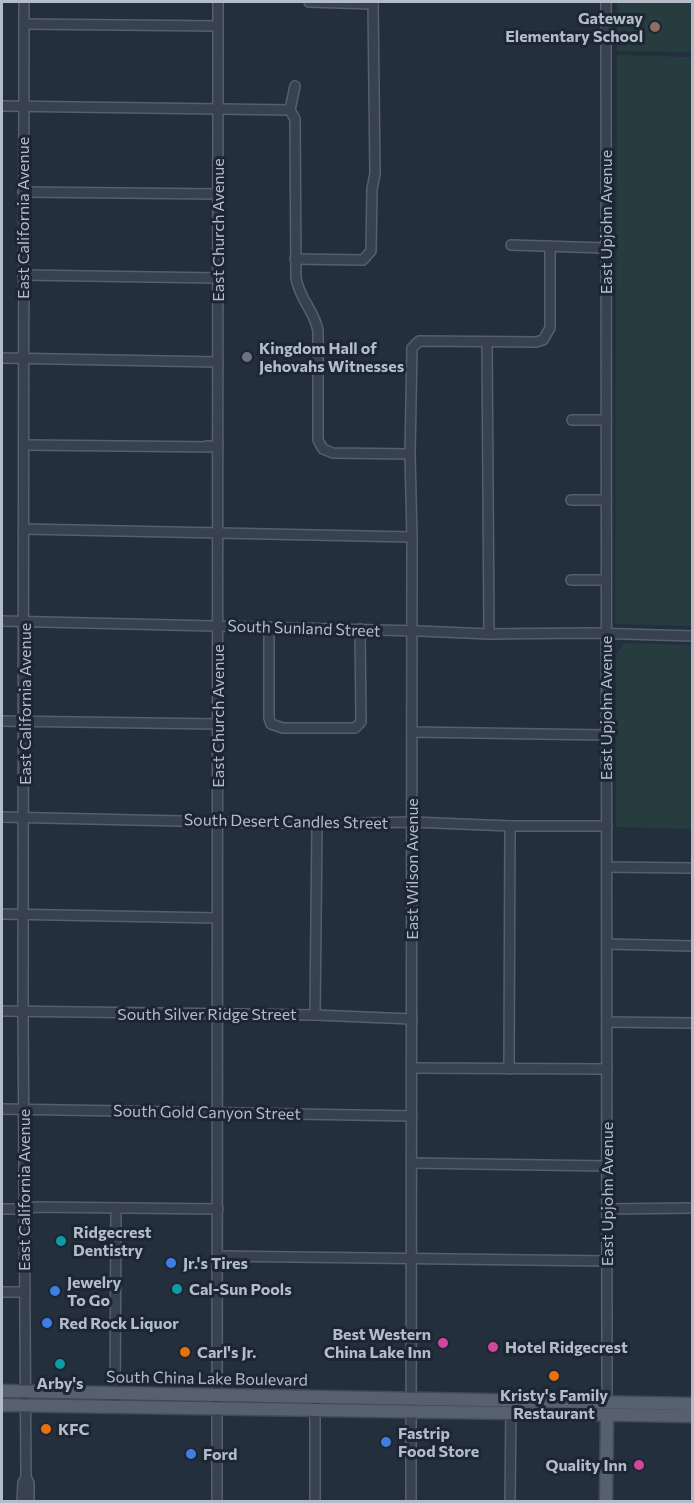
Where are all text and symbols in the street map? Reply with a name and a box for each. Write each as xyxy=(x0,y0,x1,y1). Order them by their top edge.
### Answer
place label: Gateway Elementary School xyxy=(505,8,643,45)
marker: Gateway Elementary School xyxy=(648,20,662,34)
street label: East California Avenue xyxy=(13,137,32,299)
street label: East Upjohn Avenue xyxy=(596,150,615,294)
street label: East Church Avenue xyxy=(208,158,227,302)
place label: Kingdom Hall of Jehovahs Witnesses xyxy=(259,338,404,375)
marker: Kingdom Hall of Jehovahs Witnesses xyxy=(240,350,254,364)
street label: South Sunland Street xyxy=(227,615,381,640)
street label: East California Avenue xyxy=(15,623,34,785)
street label: East Upjohn Avenue xyxy=(596,636,615,780)
street label: East Church Avenue xyxy=(208,644,227,788)
street label: East Wilson Avenue xyxy=(402,798,421,940)
street label: South Desert Candles Street xyxy=(184,809,389,832)
street label: South Silver Ridge Street xyxy=(117,1004,297,1023)
street label: South Gold Canyon Street xyxy=(113,1100,301,1123)
street label: East California Avenue xyxy=(14,1109,33,1271)
street label: East Upjohn Avenue xyxy=(597,1122,616,1266)
place label: Ridgecrest Dentistry xyxy=(73,1222,152,1259)
marker: Ridgecrest Dentistry xyxy=(54,1234,68,1248)
place label: Jr.'s Tires xyxy=(183,1253,248,1272)
marker: Jr.'s Tires xyxy=(164,1256,178,1270)
place label: Jewelry To Go xyxy=(67,1272,122,1309)
place label: Cal-Sun Pools xyxy=(189,1279,292,1298)
marker: Cal-Sun Pools xyxy=(170,1282,184,1296)
marker: Jewelry To Go xyxy=(48,1284,62,1298)
place label: Red Rock Liquor xyxy=(59,1313,179,1332)
marker: Red Rock Liquor xyxy=(40,1316,54,1330)
place label: Best Western China Lake Inn xyxy=(324,1324,431,1361)
marker: Best Western China Lake Inn xyxy=(436,1336,450,1350)
place label: Hotel Ridgecrest xyxy=(505,1337,628,1356)
marker: Hotel Ridgecrest xyxy=(486,1340,500,1354)
place label: Carl's Jr. xyxy=(197,1342,257,1361)
marker: Carl's Jr. xyxy=(178,1345,192,1359)
marker: Arby's xyxy=(53,1357,67,1371)
street label: South China Lake Boulevard xyxy=(106,1366,308,1389)
marker: Kristy's Family Restaurant xyxy=(547,1369,561,1383)
place label: Arby's xyxy=(36,1373,84,1392)
place label: Kristy's Family Restaurant xyxy=(500,1385,608,1422)
place label: KFC xyxy=(58,1419,89,1438)
marker: KFC xyxy=(39,1422,53,1436)
place label: Fastrip Food Store xyxy=(398,1423,479,1460)
marker: Fastrip Food Store xyxy=(379,1435,393,1449)
place label: Ford xyxy=(203,1444,237,1463)
marker: Ford xyxy=(184,1447,198,1461)
place label: Quality Inn xyxy=(545,1455,627,1474)
marker: Quality Inn xyxy=(632,1458,646,1472)

